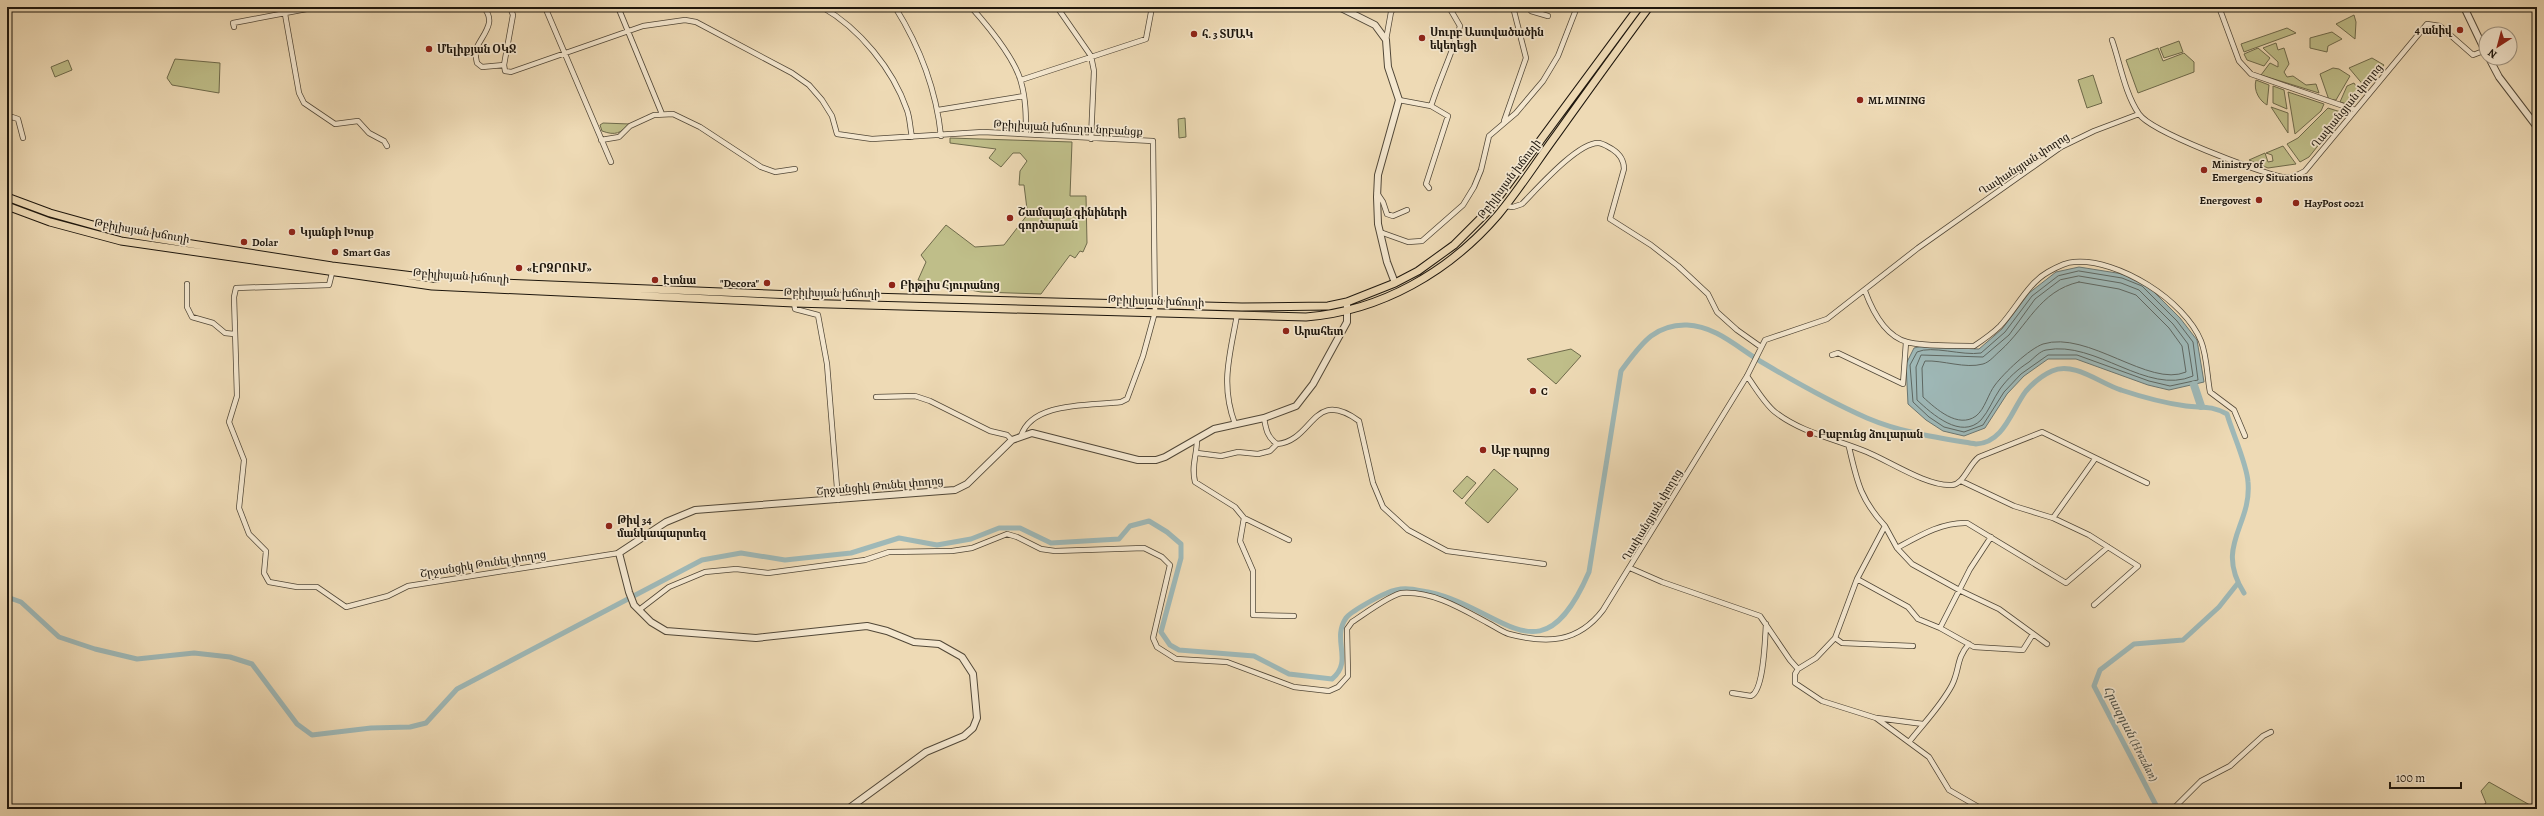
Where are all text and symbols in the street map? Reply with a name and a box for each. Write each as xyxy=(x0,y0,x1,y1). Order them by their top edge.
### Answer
place label: 4 անիվ xyxy=(2415,23,2453,38)
place label: Սուրբ Աստվածածին եկեղեցի xyxy=(1430,25,1544,53)
marker: 4 անիվ xyxy=(2455,25,2465,35)
north arrow xyxy=(2478,26,2518,66)
place label: հ. 3 ՏՄԱԿ xyxy=(1202,27,1254,42)
marker: հ. 3 ՏՄԱԿ xyxy=(1189,29,1199,39)
marker: Սուրբ Աստվածածին եկեղեցի xyxy=(1417,33,1427,43)
place label: Մելիքյան ՕԿՋ xyxy=(437,42,516,57)
marker: Մելիքյան ՕԿՋ xyxy=(424,44,434,54)
text: N xyxy=(2485,45,2500,62)
street label: Ղափանցյան փողոց xyxy=(2308,60,2386,152)
place label: ML MINING xyxy=(1868,93,1926,108)
marker: ML MINING xyxy=(1855,95,1865,105)
street label: Թբիլիսյան խճուղու նրբանցք xyxy=(993,117,1143,139)
street label: Ղափանցյան փողոց xyxy=(1976,129,2072,199)
street label: Թբիլիսյան խճուղի xyxy=(1474,136,1544,222)
place label: Ministry of Emergency Situations xyxy=(2212,157,2313,185)
marker: Ministry of Emergency Situations xyxy=(2199,165,2209,175)
place label: Energovest xyxy=(2200,193,2251,208)
marker: Energovest xyxy=(2254,195,2264,205)
place label: HayPost 0021 xyxy=(2304,196,2364,211)
marker: HayPost 0021 xyxy=(2291,198,2301,208)
place label: Շամպայն գինիների գործարան xyxy=(1018,205,1128,233)
marker: Շամպայն գինիների գործարան xyxy=(1005,213,1015,223)
street label: Թբիլիսյան խճուղի xyxy=(93,215,191,247)
place label: Կյանքի Խոսք xyxy=(300,225,374,240)
marker: Կյանքի Խոսք xyxy=(287,227,297,237)
place label: Dolar xyxy=(252,235,278,250)
marker: Dolar xyxy=(239,237,249,247)
place label: Smart Gas xyxy=(343,245,391,260)
marker: Smart Gas xyxy=(330,247,340,257)
place label: «ԷՐԶՐՈՒՄ» xyxy=(527,261,592,276)
marker: «ԷՐԶՐՈՒՄ» xyxy=(514,263,524,273)
street label: Թբիլիսյան խճուղի xyxy=(412,265,510,287)
place label: Էտնա xyxy=(663,273,696,288)
marker: Էտնա xyxy=(650,275,660,285)
place label: "Decora" xyxy=(720,276,759,291)
marker: "Decora" xyxy=(762,278,772,288)
place label: Բիթլիս Հյուրանոց xyxy=(900,278,1000,293)
marker: Բիթլիս Հյուրանոց xyxy=(887,280,897,290)
street label: Թբիլիսյան խճուղի xyxy=(784,285,880,301)
street label: Թբիլիսյան խճուղի xyxy=(1107,292,1205,310)
place label: Արահետ xyxy=(1294,324,1343,339)
marker: Արահետ xyxy=(1281,326,1291,336)
place label: C xyxy=(1541,384,1548,399)
marker: C xyxy=(1528,386,1538,396)
place label: Բաբունց ձուլարան xyxy=(1818,427,1924,442)
marker: Բաբունց ձուլարան xyxy=(1805,429,1815,439)
place label: Այբ դպրոց xyxy=(1491,443,1550,458)
marker: Այբ դպրոց xyxy=(1478,445,1488,455)
street label: Ղափանցյան փողոց xyxy=(1618,466,1686,564)
street label: Շրջանցիկ Թունել փողոց xyxy=(816,473,944,499)
place label: Թիվ 34 մանկապարտեզ xyxy=(617,513,707,541)
marker: Թիվ 34 մանկապարտեզ xyxy=(604,521,614,531)
street label: Շրջանցիկ Թունել փողոց xyxy=(419,547,547,581)
water label: Հրազդան (Hrazdan) xyxy=(2100,683,2162,785)
scale bar xyxy=(2390,764,2461,790)
text: 100 m xyxy=(2396,770,2425,786)

